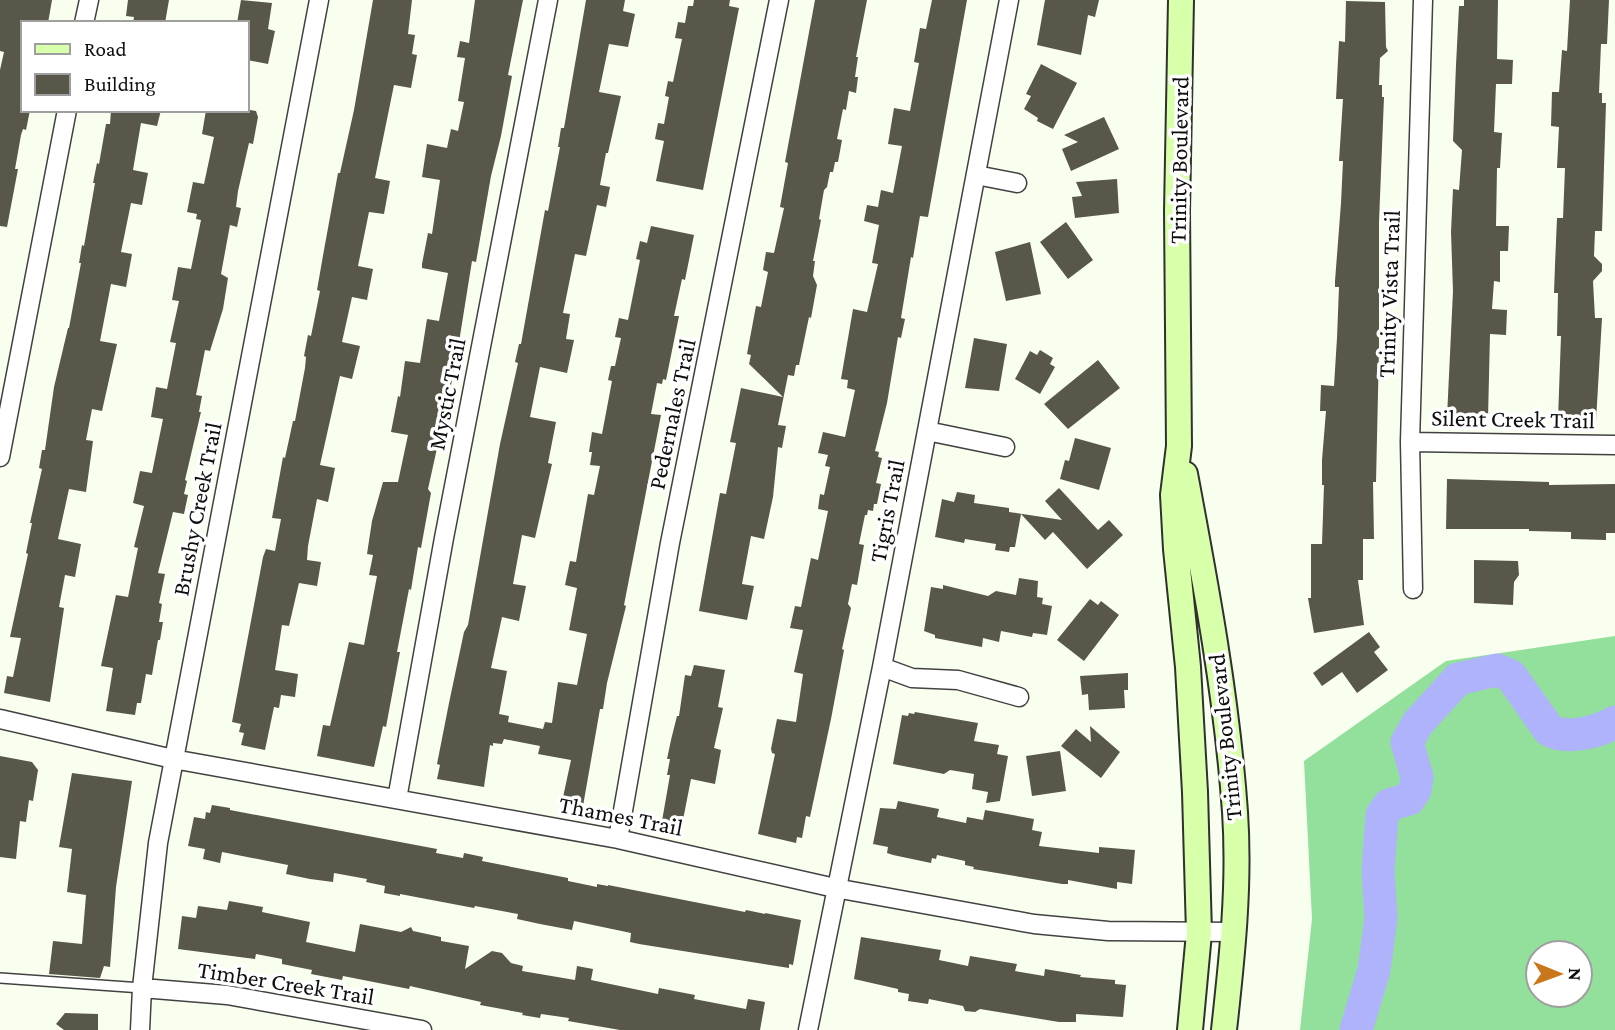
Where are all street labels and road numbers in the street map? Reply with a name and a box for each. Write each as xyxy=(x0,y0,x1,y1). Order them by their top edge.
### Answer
street label: Trinity Boulevard xyxy=(1164,76,1193,244)
street label: Trinity Vista Trail xyxy=(1372,210,1405,378)
street label: Mystic Trail xyxy=(422,335,471,452)
street label: Pedernales Trail xyxy=(642,336,701,492)
street label: Silent Creek Trail xyxy=(1431,404,1595,433)
street label: Brushy Creek Trail xyxy=(166,420,227,598)
street label: Tigris Trail xyxy=(863,457,910,565)
street label: Trinity Boulevard xyxy=(1202,652,1247,822)
street label: Thames Trail xyxy=(557,790,685,841)
street label: Timber Creek Trail xyxy=(196,955,376,1010)

